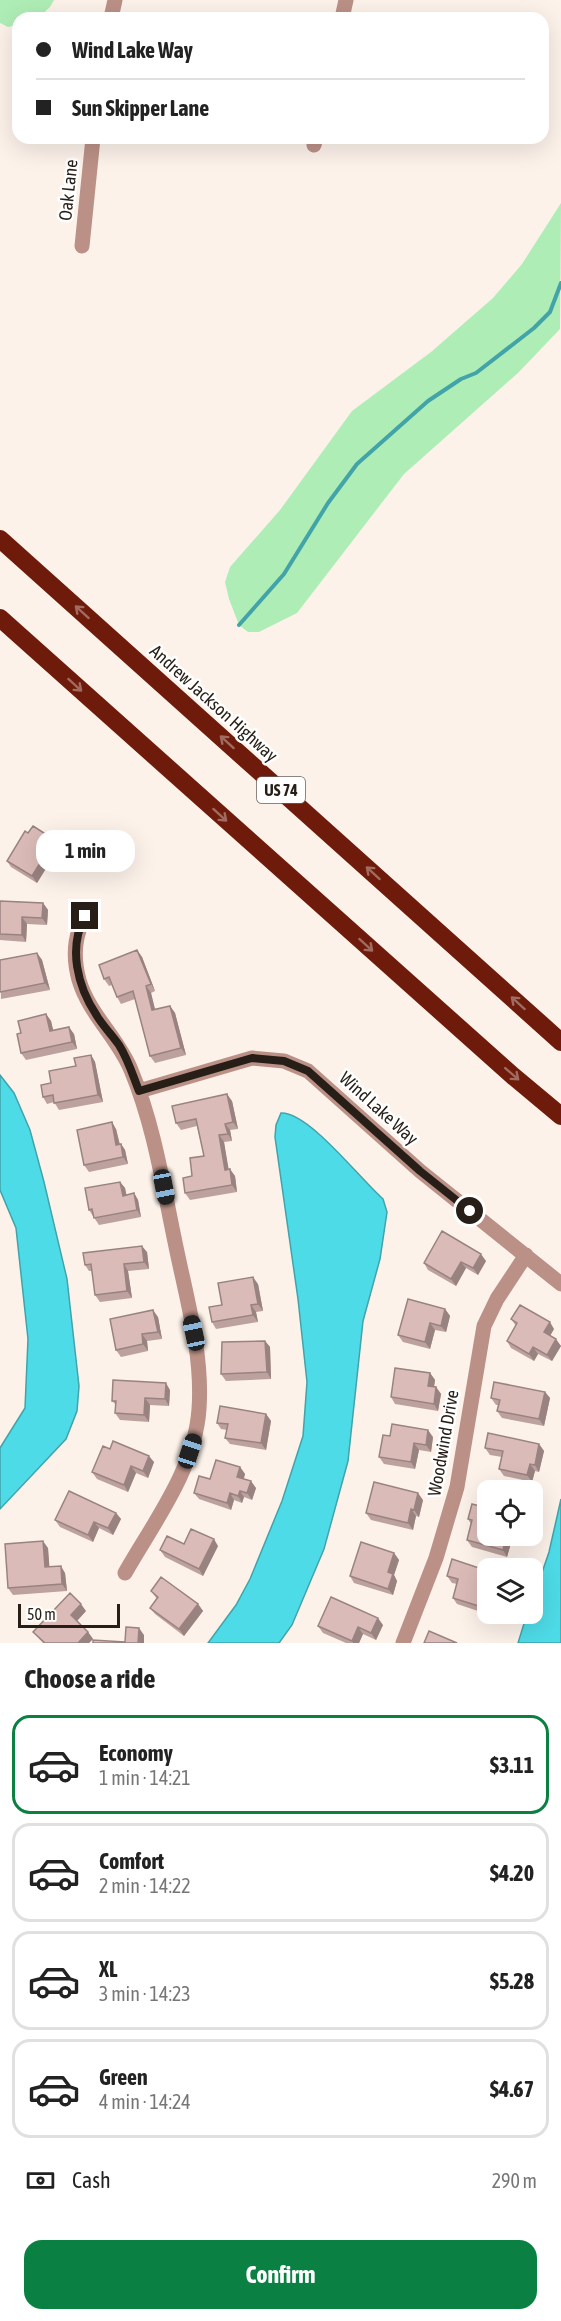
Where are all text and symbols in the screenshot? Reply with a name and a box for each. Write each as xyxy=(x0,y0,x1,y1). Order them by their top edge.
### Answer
text: Wind Lake Way xyxy=(72,37,193,63)
text: Sun Skipper Lane xyxy=(72,95,209,121)
street label: Oak Lane xyxy=(54,158,82,222)
one-way arrow xyxy=(75,605,90,619)
street label: Andrew Jackson Highway xyxy=(146,640,282,766)
one-way arrow xyxy=(67,678,82,692)
one-way arrow xyxy=(220,735,235,749)
road number: US 74 xyxy=(257,777,305,803)
one-way arrow xyxy=(213,808,228,822)
callout: 1 min xyxy=(36,829,134,871)
text: 1 min xyxy=(65,839,106,862)
one-way arrow xyxy=(365,866,380,880)
route end xyxy=(71,902,98,929)
one-way arrow xyxy=(358,938,373,952)
one-way arrow xyxy=(510,996,525,1010)
street label: Wind Lake Way xyxy=(335,1067,423,1149)
one-way arrow xyxy=(504,1068,520,1081)
car xyxy=(152,1168,176,1206)
route start xyxy=(456,1197,483,1224)
car xyxy=(181,1314,207,1352)
street label: Woodwind Drive xyxy=(423,1388,463,1498)
car xyxy=(176,1431,204,1471)
map controls xyxy=(477,1480,543,1624)
button: locate xyxy=(477,1480,543,1546)
button: layers xyxy=(477,1558,543,1624)
scale bar xyxy=(18,1601,120,1628)
text: 50 m xyxy=(27,1605,56,1623)
text: Choose a ride xyxy=(24,1663,156,1694)
icon: car xyxy=(27,1738,81,1792)
text: Economy xyxy=(99,1740,173,1766)
text: $3.11 xyxy=(490,1752,534,1778)
text: 1 min · 14:21 xyxy=(99,1766,191,1789)
icon: car xyxy=(27,1846,81,1900)
text: Comfort xyxy=(99,1848,164,1874)
text: $4.20 xyxy=(490,1860,534,1886)
text: 2 min · 14:22 xyxy=(99,1874,191,1897)
icon: car xyxy=(27,1954,81,2008)
text: XL xyxy=(99,1956,117,1982)
text: $5.28 xyxy=(490,1968,534,1994)
text: 3 min · 14:23 xyxy=(99,1982,191,2005)
icon: car xyxy=(27,2062,81,2116)
text: Green xyxy=(99,2064,148,2090)
text: $4.67 xyxy=(490,2076,534,2102)
text: 4 min · 14:24 xyxy=(99,2090,191,2113)
icon: cash xyxy=(24,2164,57,2197)
text: Cash xyxy=(72,2167,111,2193)
text: 290 m xyxy=(492,2169,537,2192)
button: Confirm xyxy=(24,2240,537,2309)

